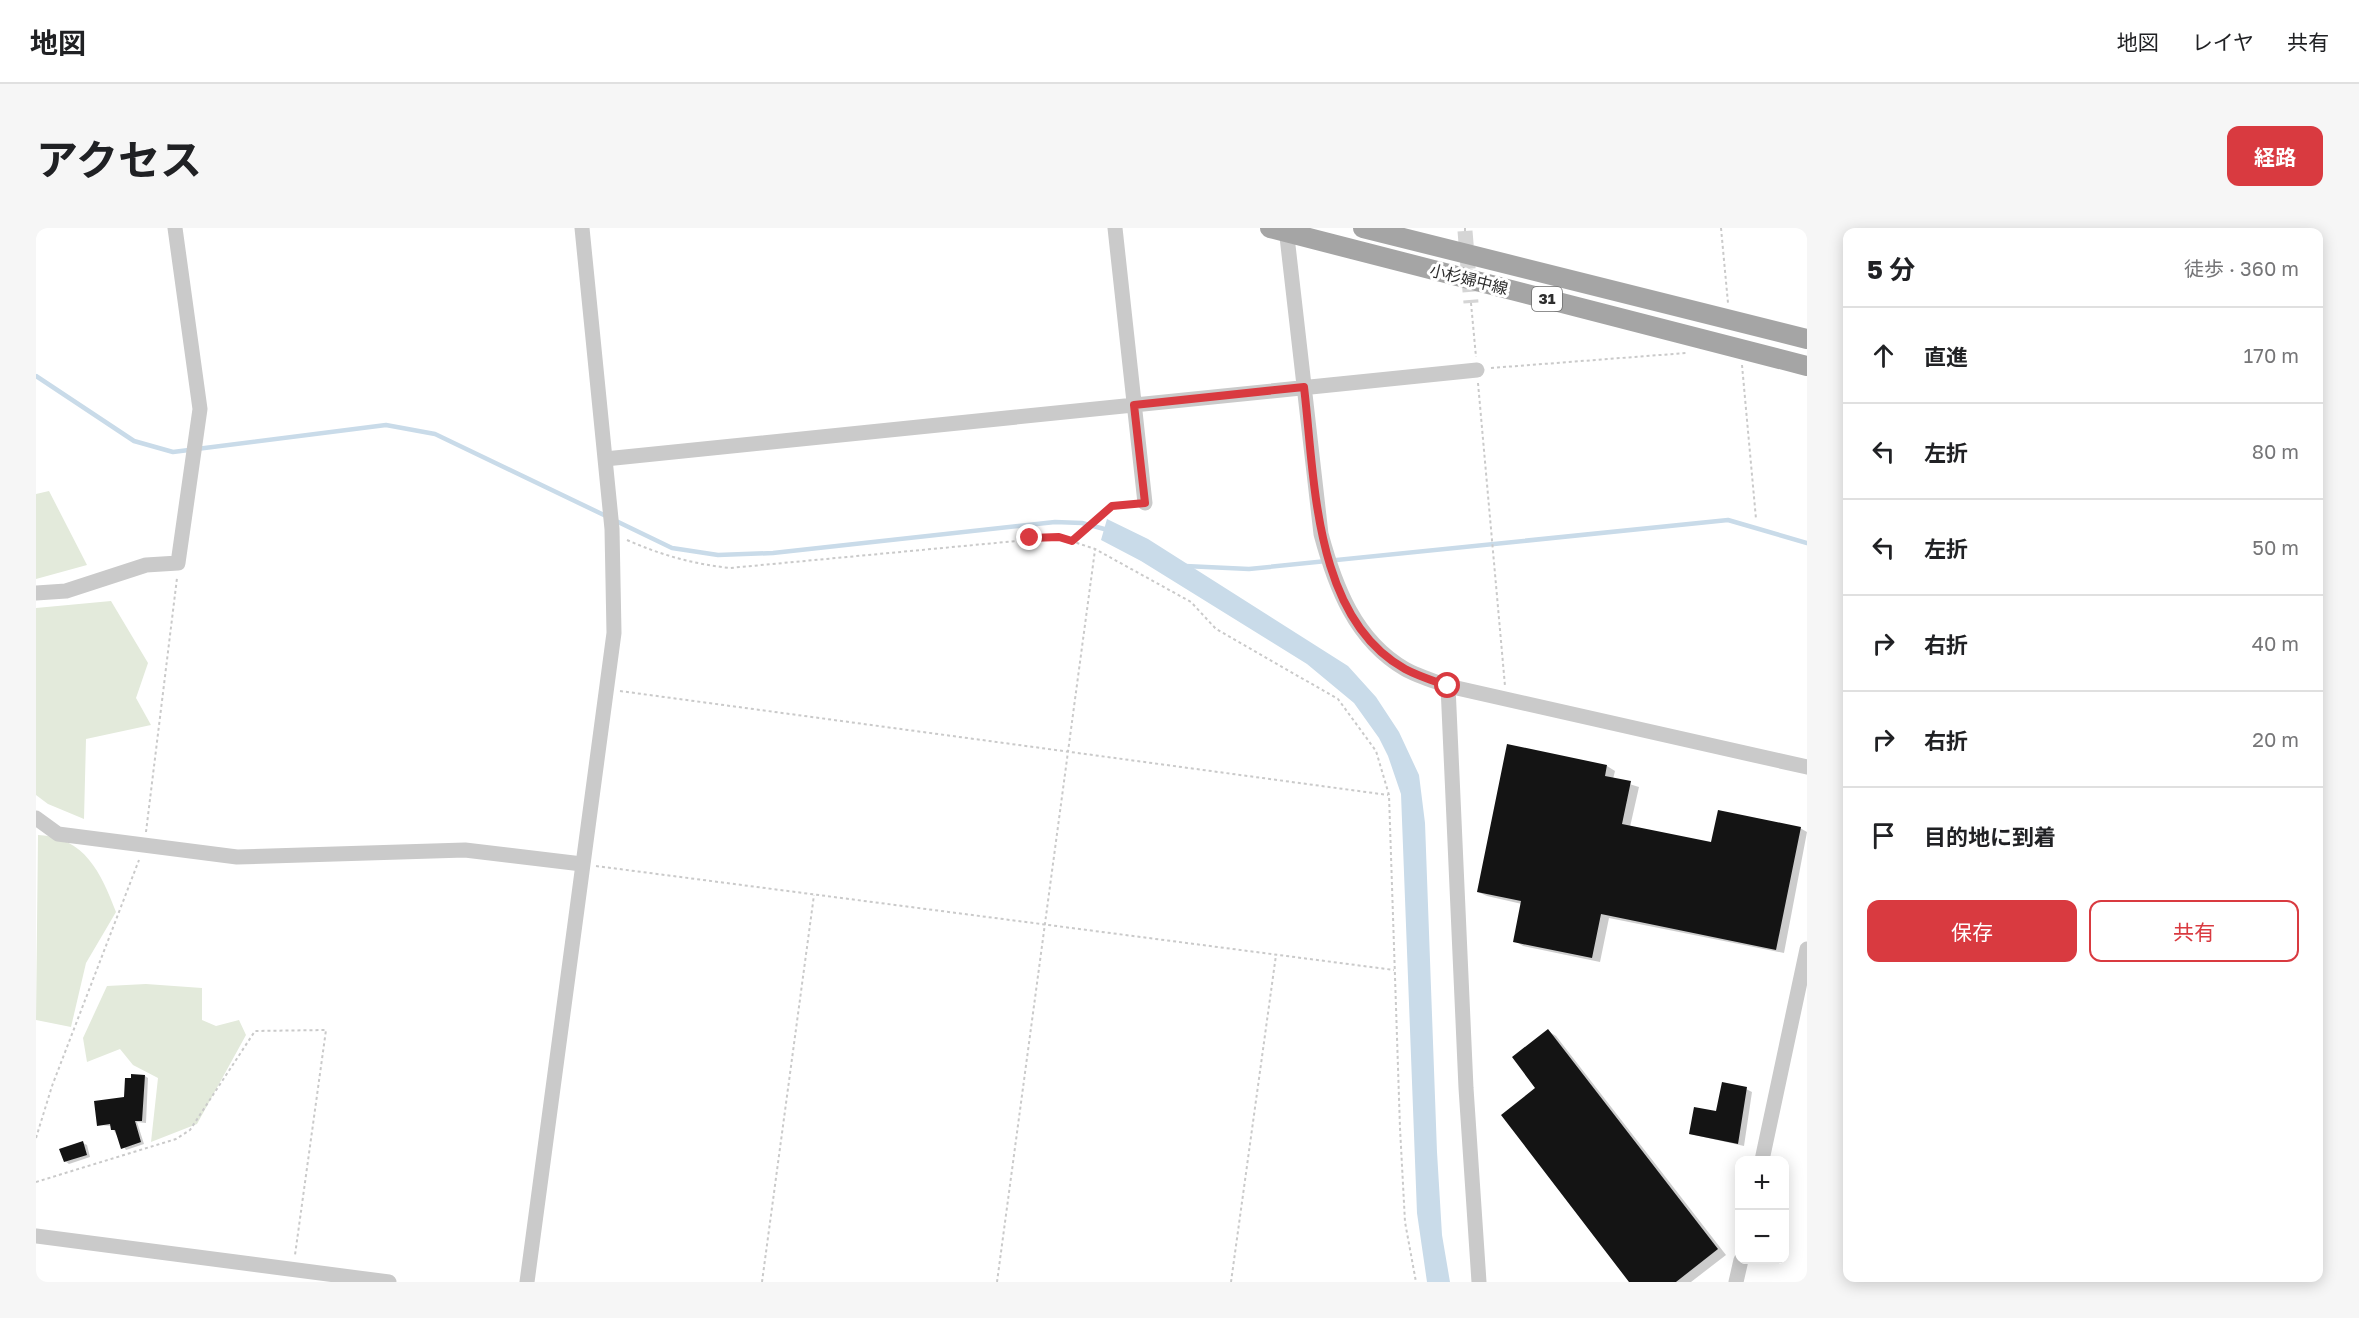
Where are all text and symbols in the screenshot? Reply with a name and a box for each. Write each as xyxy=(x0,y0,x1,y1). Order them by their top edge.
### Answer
text: 地図 xyxy=(30,26,86,59)
text: 地図 xyxy=(2117,29,2159,55)
text: レイヤ xyxy=(2192,29,2254,55)
text: 共有 xyxy=(2287,29,2329,55)
button: 経路 xyxy=(2227,126,2323,186)
text: アクセス xyxy=(36,134,202,184)
text: 5 分 xyxy=(1867,254,1915,285)
text: 徒歩 · 360 m xyxy=(2184,256,2299,280)
street label: 小杉婦中線 xyxy=(1428,260,1510,298)
road number: 31 xyxy=(1532,287,1562,311)
icon: ahead xyxy=(1867,339,1900,372)
text: 直進 xyxy=(1924,343,1968,370)
text: 170 m xyxy=(2244,343,2299,367)
icon: left xyxy=(1867,435,1900,468)
text: 左折 xyxy=(1924,439,1968,466)
text: 80 m xyxy=(2252,439,2299,463)
route end xyxy=(1016,524,1042,550)
icon: left xyxy=(1867,531,1900,564)
text: 左折 xyxy=(1924,535,1968,562)
text: 50 m xyxy=(2252,535,2299,559)
icon: right xyxy=(1867,627,1900,660)
text: 右折 xyxy=(1924,631,1968,658)
text: 40 m xyxy=(2252,631,2299,655)
route start xyxy=(1434,672,1460,698)
icon: right xyxy=(1867,723,1900,756)
text: 右折 xyxy=(1924,727,1968,754)
text: 20 m xyxy=(2252,727,2299,751)
icon: arrive xyxy=(1867,819,1900,852)
text: 目的地に到着 xyxy=(1924,823,2056,850)
button: 保存 xyxy=(1867,900,2077,962)
button: 共有 xyxy=(2089,900,2299,962)
map controls xyxy=(1735,1156,1789,1264)
button: + xyxy=(1735,1156,1789,1210)
button: − xyxy=(1735,1210,1789,1264)

